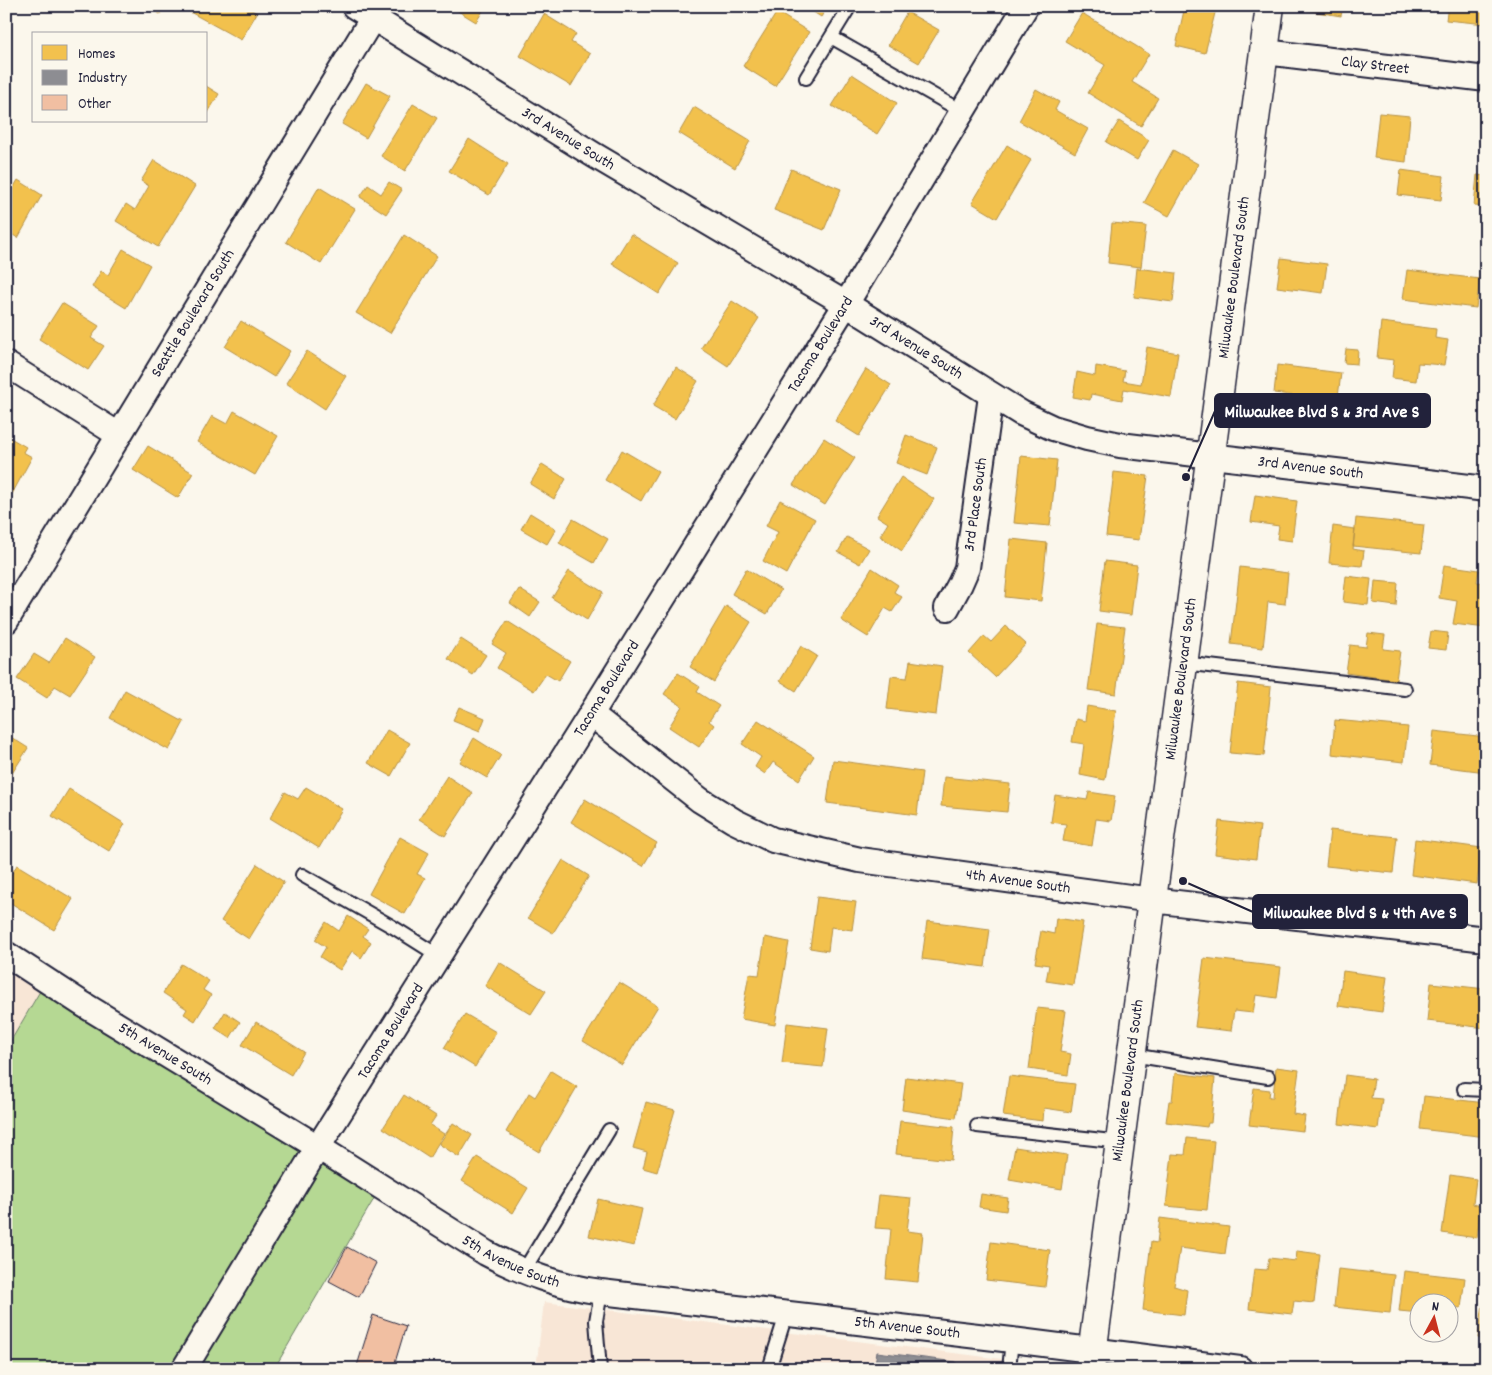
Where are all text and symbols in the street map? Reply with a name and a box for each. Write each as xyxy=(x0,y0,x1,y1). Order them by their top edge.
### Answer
legend xyxy=(32,32,208,122)
text: Homes xyxy=(78,44,116,66)
street label: Clay Street xyxy=(1340,50,1411,81)
text: Industry xyxy=(78,68,127,90)
text: Other xyxy=(78,94,112,116)
street label: 3rd Avenue South xyxy=(517,101,619,176)
street label: Milwaukee Boulevard South xyxy=(1212,195,1256,360)
street label: Seattle Boulevard South xyxy=(145,245,241,382)
street label: Tacoma Boulevard xyxy=(782,292,859,397)
street label: 3rd Avenue South xyxy=(865,310,967,386)
callout: Milwaukee Blvd S & 3rd Ave S xyxy=(1215,394,1430,427)
text: Milwaukee Blvd S & 3rd Ave S xyxy=(1225,401,1419,426)
street label: 3rd Avenue South xyxy=(1257,450,1365,486)
street label: 3rd Place South xyxy=(958,456,994,553)
street label: Milwaukee Boulevard South xyxy=(1159,597,1203,761)
street label: Tacoma Boulevard xyxy=(568,636,646,741)
street label: 4th Avenue South xyxy=(964,863,1072,900)
callout: Milwaukee Blvd S & 4th Ave S xyxy=(1253,895,1467,928)
text: Milwaukee Blvd S & 4th Ave S xyxy=(1263,902,1457,927)
street label: Tacoma Boulevard xyxy=(352,979,430,1084)
street label: Milwaukee Boulevard South xyxy=(1106,998,1150,1163)
street label: 5th Avenue South xyxy=(114,1017,216,1091)
street label: 5th Avenue South xyxy=(457,1229,563,1294)
north arrow xyxy=(1410,1292,1460,1342)
text: N xyxy=(1431,1297,1440,1317)
street label: 5th Avenue South xyxy=(853,1310,961,1345)

